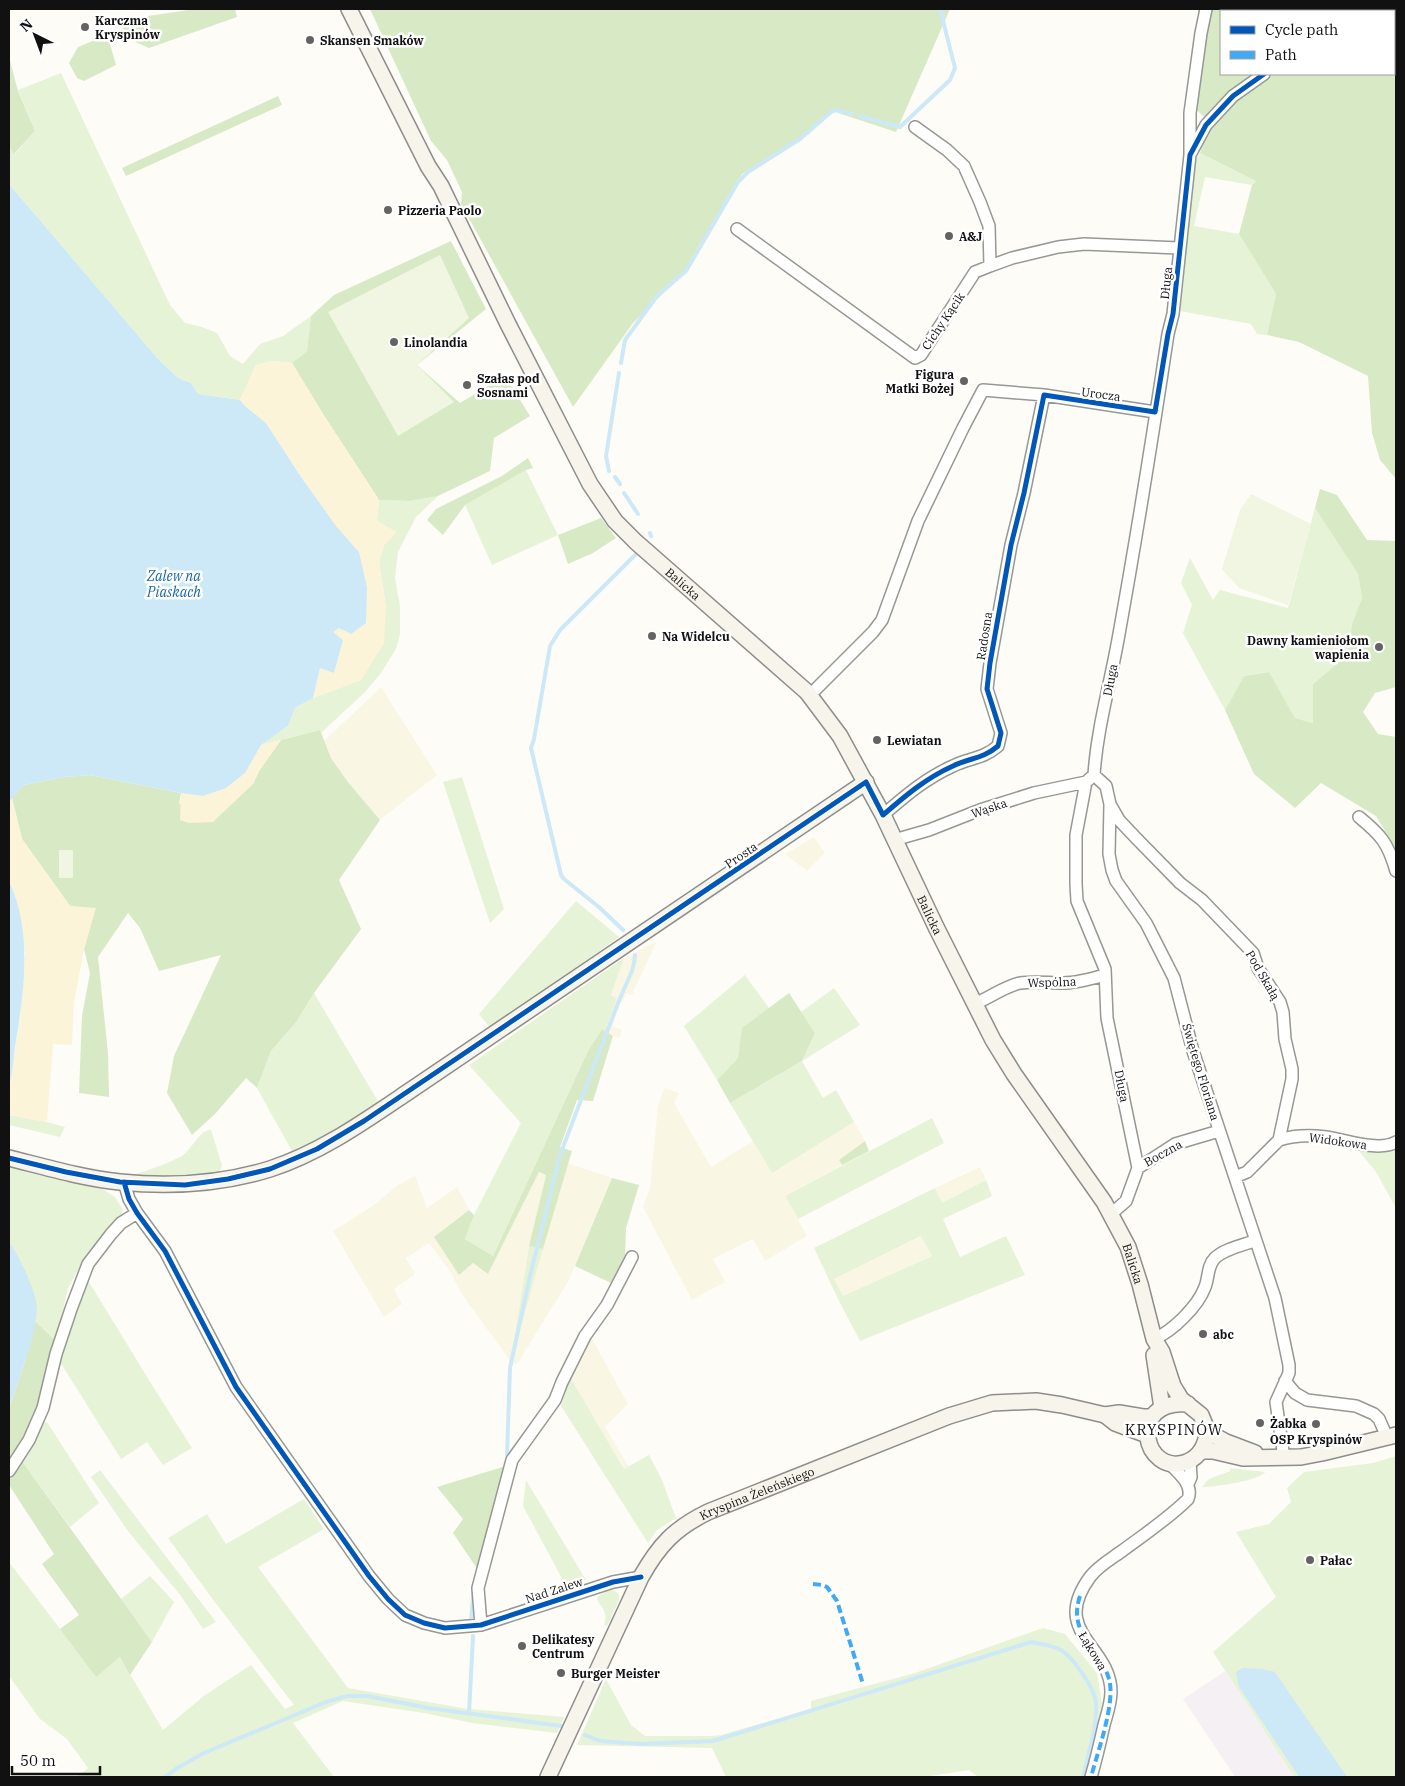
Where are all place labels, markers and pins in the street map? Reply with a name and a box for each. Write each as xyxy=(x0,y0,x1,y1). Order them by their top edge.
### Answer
place label: Karczma Kryspinów xyxy=(95,13,160,42)
marker: Karczma Kryspinów xyxy=(79,21,91,33)
place label: Skansen Smaków xyxy=(320,33,424,48)
marker: Skansen Smaków xyxy=(304,34,316,46)
place label: Pizzeria Paolo xyxy=(398,203,481,218)
marker: Pizzeria Paolo xyxy=(382,204,394,216)
place label: A&J xyxy=(959,229,983,244)
marker: A&J xyxy=(943,230,955,242)
place label: Linolandia xyxy=(404,335,468,350)
marker: Linolandia xyxy=(388,336,400,348)
place label: Figura Matki Bożej xyxy=(886,367,954,396)
place label: Szałas pod Sosnami xyxy=(477,371,540,400)
marker: Figura Matki Bożej xyxy=(958,375,970,387)
marker: Szałas pod Sosnami xyxy=(461,379,473,391)
place label: Na Widelcu xyxy=(662,629,730,644)
marker: Na Widelcu xyxy=(646,630,658,642)
place label: Dawny kamieniołom wapienia xyxy=(1247,633,1369,662)
marker: Dawny kamieniołom wapienia xyxy=(1373,641,1385,653)
place label: Lewiatan xyxy=(887,733,942,748)
marker: Lewiatan xyxy=(871,734,883,746)
place label: abc xyxy=(1213,1327,1234,1342)
marker: abc xyxy=(1197,1328,1209,1340)
place label: Żabka xyxy=(1270,1416,1307,1431)
marker: Żabka xyxy=(1254,1417,1266,1429)
marker: OSP Kryspinów xyxy=(1310,1418,1322,1430)
place label: OSP Kryspinów xyxy=(1270,1432,1363,1447)
place label: Pałac xyxy=(1320,1553,1353,1568)
marker: Pałac xyxy=(1304,1554,1316,1566)
place label: Delikatesy Centrum xyxy=(532,1632,594,1661)
marker: Delikatesy Centrum xyxy=(516,1640,528,1652)
place label: Burger Meister xyxy=(571,1666,660,1681)
marker: Burger Meister xyxy=(555,1667,567,1679)

